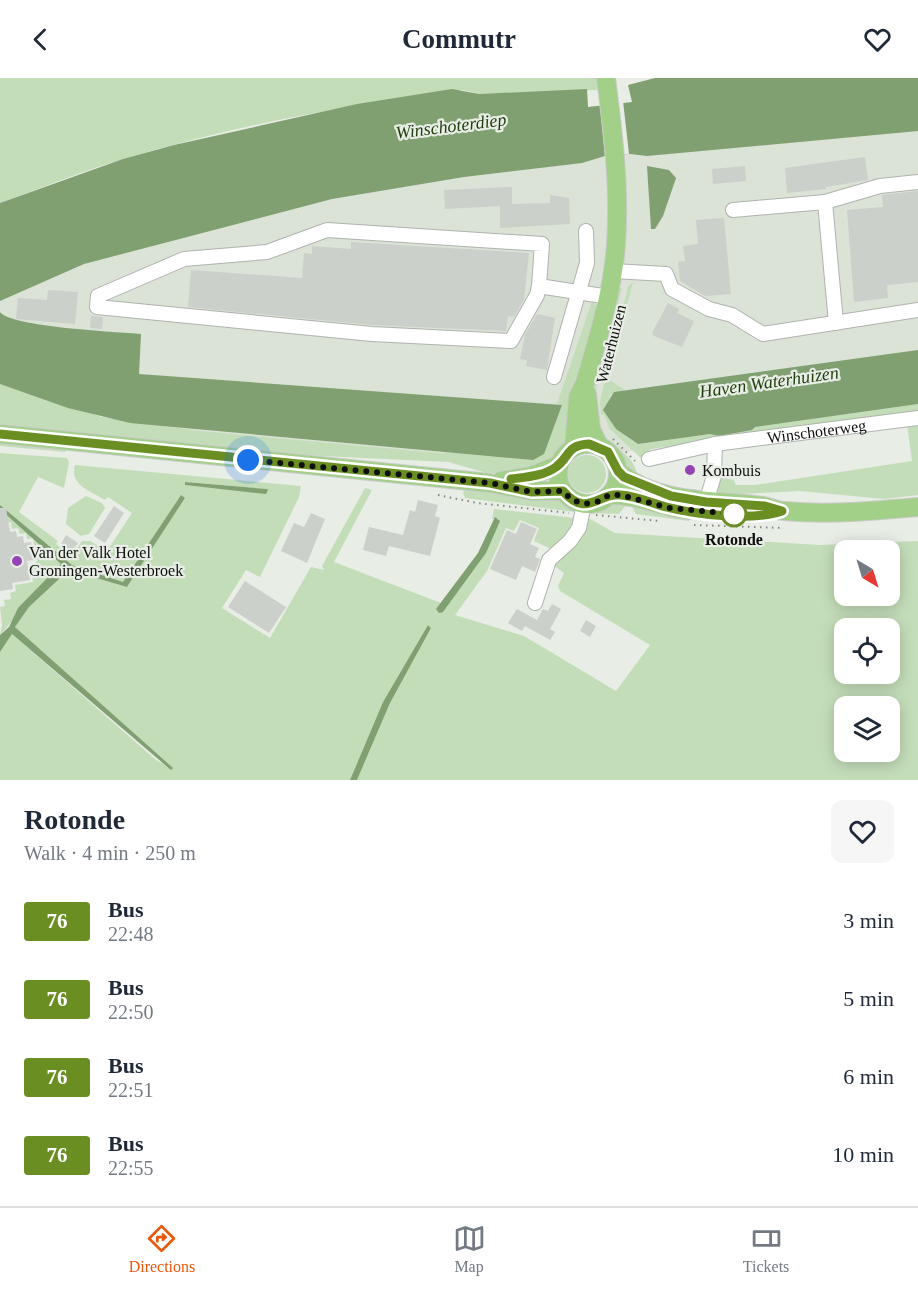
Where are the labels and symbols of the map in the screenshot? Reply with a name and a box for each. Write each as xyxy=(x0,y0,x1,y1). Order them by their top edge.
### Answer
water label: Winschoterdiep xyxy=(395,109,507,143)
street label: Waterhuizen xyxy=(593,303,629,385)
water label: Haven Waterhuizen xyxy=(697,362,840,402)
street label: Winschoterweg xyxy=(766,416,867,446)
your location xyxy=(233,445,263,475)
place label: Kombuis xyxy=(702,462,761,479)
marker: Kombuis xyxy=(683,463,697,477)
marker: Rotonde xyxy=(721,501,747,527)
place label: Rotonde xyxy=(705,531,763,548)
north arrow xyxy=(834,540,900,606)
place label: Van der Valk Hotel Groningen-Westerbroek xyxy=(29,544,183,580)
marker: Van der Valk Hotel Groningen-Westerbroek xyxy=(10,554,24,568)

